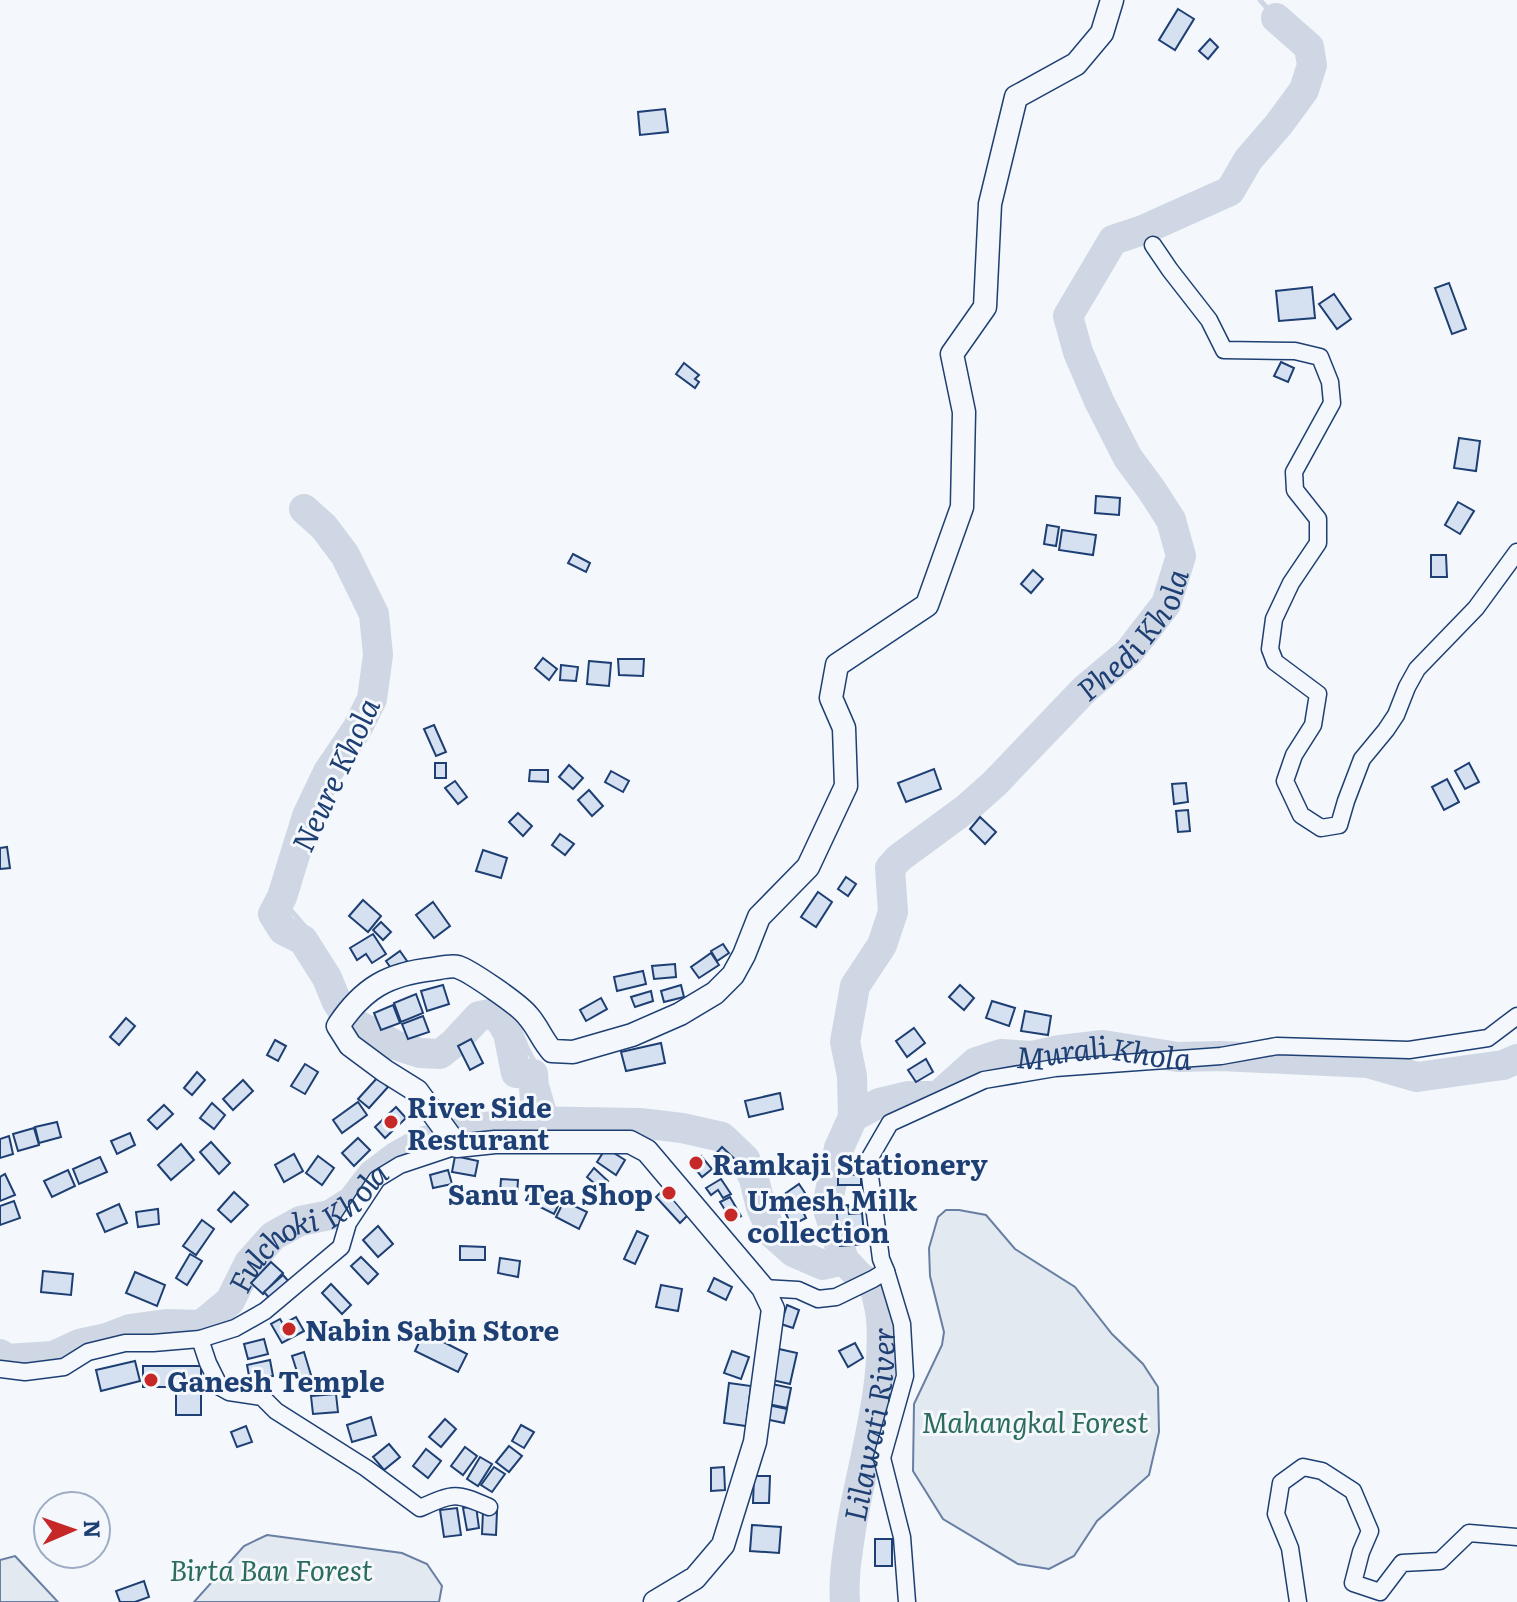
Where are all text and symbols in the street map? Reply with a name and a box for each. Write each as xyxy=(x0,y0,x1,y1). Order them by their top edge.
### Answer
water label: Phedi Khola xyxy=(1066,563,1198,710)
water label: Neure Khola xyxy=(279,690,389,858)
water label: Murali Khola xyxy=(1015,1023,1192,1079)
place label: River Side Resturant xyxy=(407,1085,552,1159)
marker: River Side Resturant xyxy=(382,1113,400,1131)
place label: Ramkaji Stationery xyxy=(712,1142,988,1184)
water label: Fulchoki Khola xyxy=(216,1150,396,1300)
marker: Ramkaji Stationery xyxy=(687,1154,705,1172)
place label: Sanu Tea Shop xyxy=(448,1172,653,1214)
place label: Umesh Milk collection xyxy=(747,1178,917,1252)
marker: Sanu Tea Shop xyxy=(660,1184,678,1202)
marker: Umesh Milk collection xyxy=(722,1206,740,1224)
place label: Nabin Sabin Store xyxy=(305,1308,560,1350)
marker: Nabin Sabin Store xyxy=(280,1320,298,1338)
water label: Lilawati River xyxy=(831,1327,904,1525)
place label: Ganesh Temple xyxy=(167,1359,385,1401)
marker: Ganesh Temple xyxy=(142,1371,160,1389)
park label: Mahangkal Forest xyxy=(922,1400,1148,1442)
north arrow xyxy=(32,1490,112,1570)
text: N xyxy=(77,1519,110,1539)
park label: Birta Ban Forest xyxy=(169,1548,373,1590)

